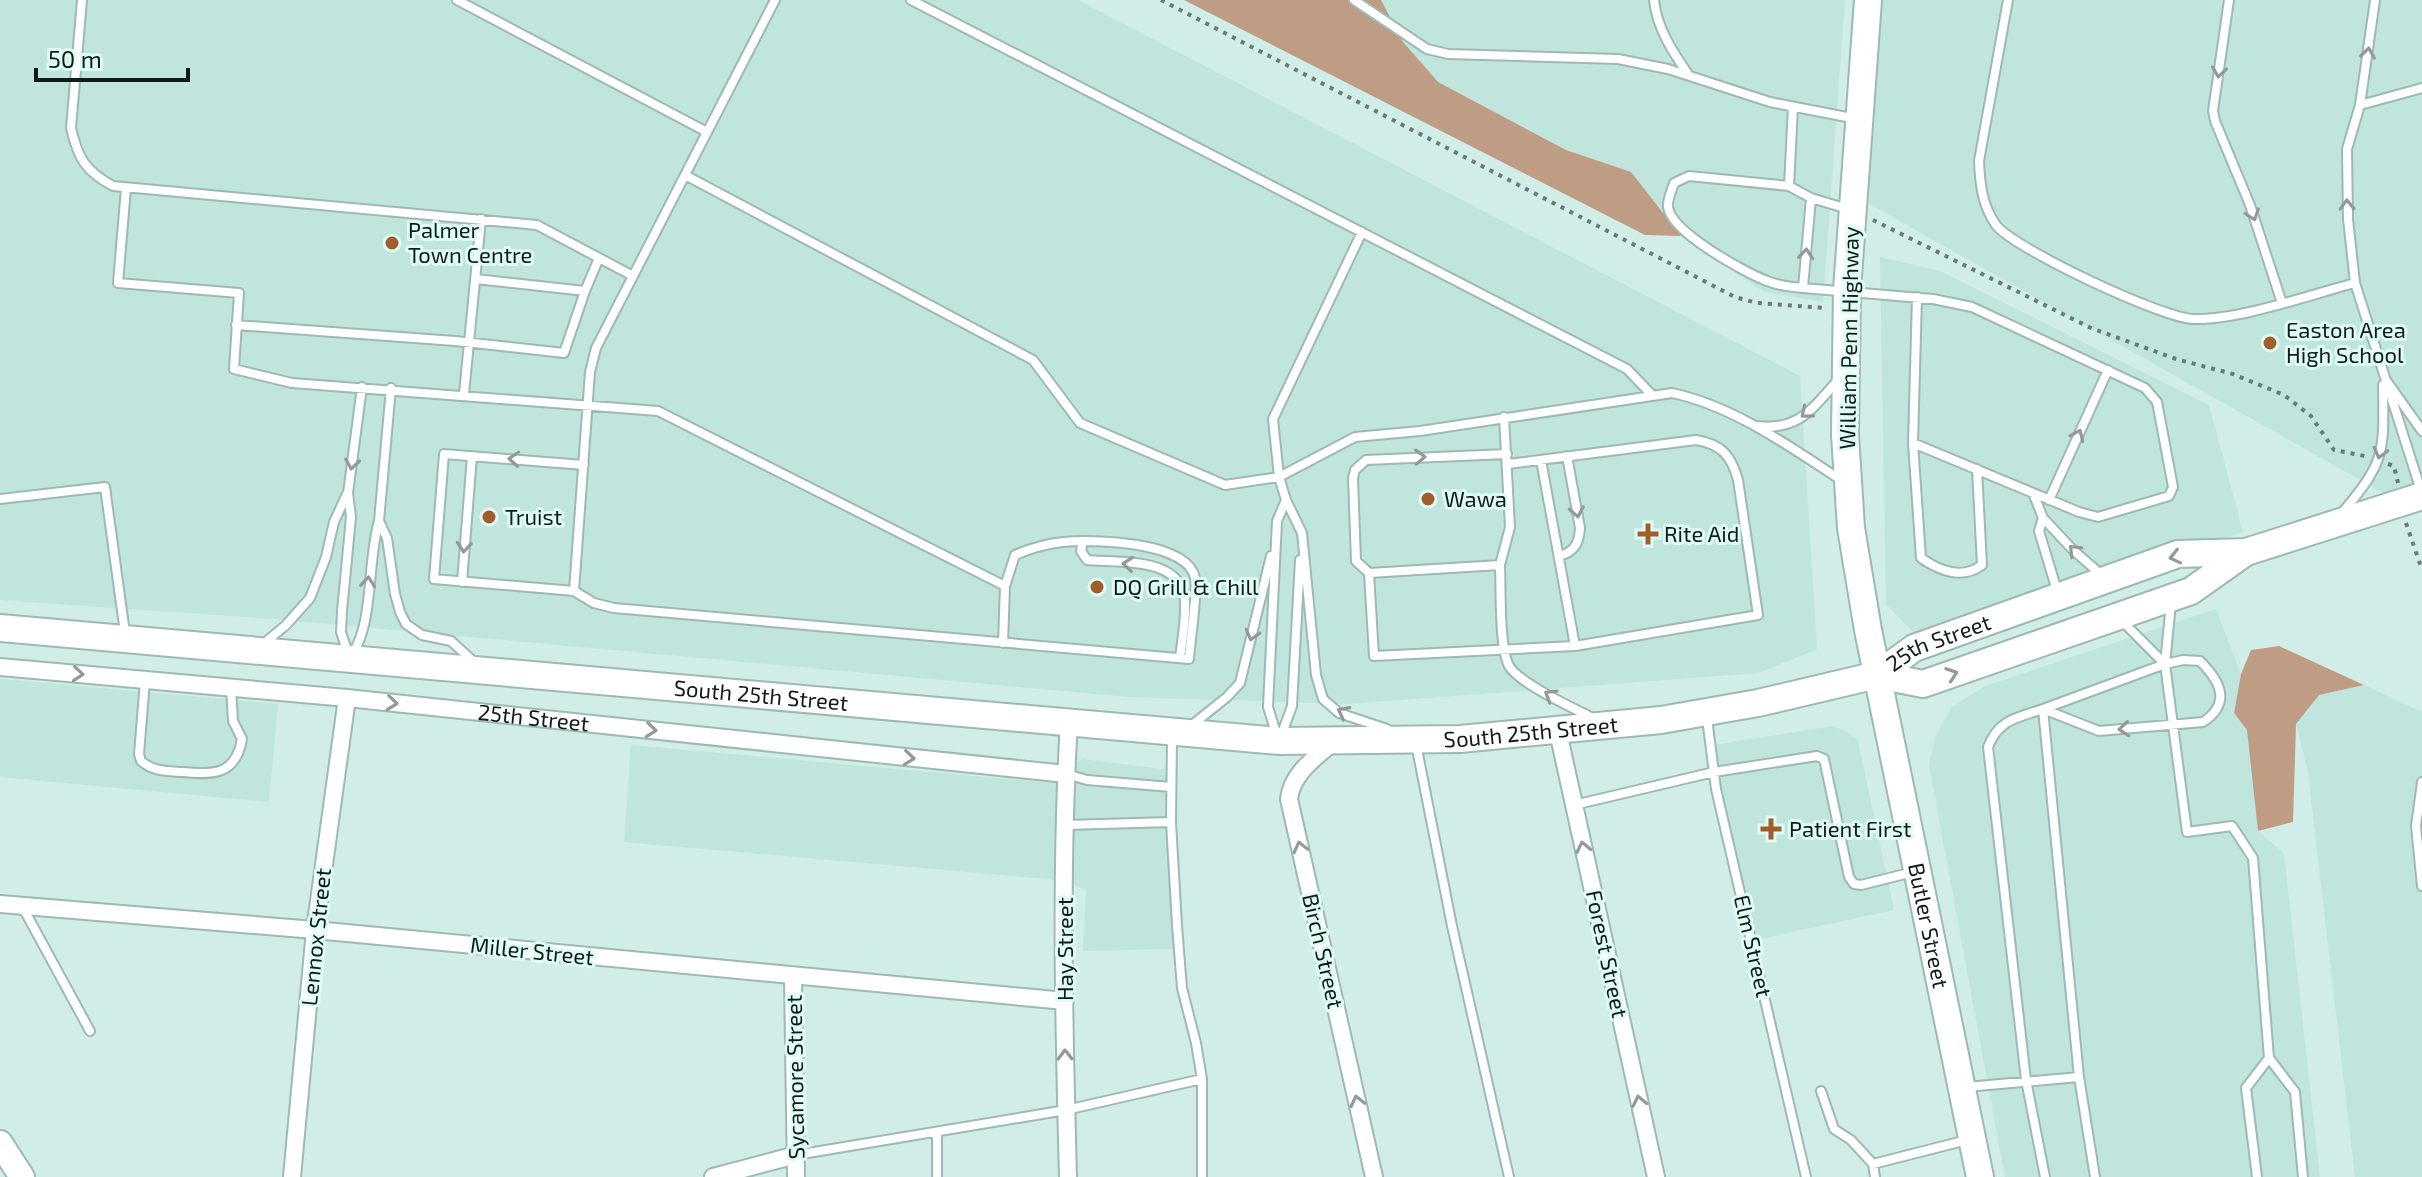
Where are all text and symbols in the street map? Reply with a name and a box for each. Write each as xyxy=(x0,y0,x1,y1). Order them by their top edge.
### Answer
scale bar xyxy=(36,32,188,82)
text: 50 m xyxy=(48,44,102,73)
one-way arrow xyxy=(2359,46,2376,59)
one-way arrow xyxy=(2211,65,2228,79)
one-way arrow xyxy=(2339,198,2356,211)
one-way arrow xyxy=(2244,207,2260,221)
place label: Palmer Town Centre xyxy=(408,216,532,267)
street label: William Penn Highway xyxy=(1833,226,1863,450)
marker: Palmer Town Centre xyxy=(383,234,401,252)
one-way arrow xyxy=(1797,247,1814,260)
place label: Easton Area High School xyxy=(2286,316,2406,367)
marker: Easton Area High School xyxy=(2261,334,2279,352)
one-way arrow xyxy=(1800,403,1815,418)
one-way arrow xyxy=(2068,429,2084,443)
one-way arrow xyxy=(2372,446,2389,460)
one-way arrow xyxy=(1414,449,1427,466)
one-way arrow xyxy=(507,451,520,468)
one-way arrow xyxy=(343,458,360,471)
place label: Wawa xyxy=(1444,485,1507,511)
marker: Wawa xyxy=(1419,490,1437,508)
place label: Truist xyxy=(505,503,562,529)
one-way arrow xyxy=(1567,505,1584,518)
marker: Truist xyxy=(480,508,498,526)
place label: Rite Aid xyxy=(1664,520,1739,546)
marker: Rite Aid xyxy=(1639,525,1657,543)
one-way arrow xyxy=(456,541,473,554)
one-way arrow xyxy=(2069,545,2083,559)
one-way arrow xyxy=(2168,548,2182,565)
one-way arrow xyxy=(1121,556,1134,573)
place label: DQ Grill & Chill xyxy=(1113,573,1259,600)
one-way arrow xyxy=(360,575,377,588)
marker: DQ Grill & Chill xyxy=(1088,578,1106,596)
street label: 25th Street xyxy=(1881,608,1994,676)
one-way arrow xyxy=(1245,628,1262,642)
one-way arrow xyxy=(72,665,85,682)
one-way arrow xyxy=(1944,668,1958,684)
street label: South 25th Street xyxy=(673,674,849,715)
one-way arrow xyxy=(1544,689,1559,704)
one-way arrow xyxy=(386,694,399,711)
street label: 25th Street xyxy=(477,698,590,736)
one-way arrow xyxy=(1337,706,1351,722)
street label: South 25th Street xyxy=(1443,710,1619,751)
one-way arrow xyxy=(2117,720,2130,737)
one-way arrow xyxy=(645,722,658,739)
one-way arrow xyxy=(903,749,916,766)
place label: Patient First xyxy=(1789,815,1911,841)
marker: Patient First xyxy=(1760,818,1782,840)
one-way arrow xyxy=(1292,841,1309,854)
one-way arrow xyxy=(1575,841,1592,854)
street label: Butler Street xyxy=(1904,860,1955,990)
street label: Lennox Street xyxy=(295,867,335,1007)
street label: Forest Street xyxy=(1582,888,1634,1020)
street label: Birch Street xyxy=(1298,891,1350,1011)
street label: Elm Street xyxy=(1730,892,1778,999)
street label: Hay Street xyxy=(1051,897,1077,1001)
street label: Miller Street xyxy=(469,931,595,969)
street label: Sycamore Street xyxy=(780,994,808,1160)
one-way arrow xyxy=(1057,1048,1074,1061)
one-way arrow xyxy=(1631,1094,1648,1108)
one-way arrow xyxy=(1349,1095,1366,1108)

